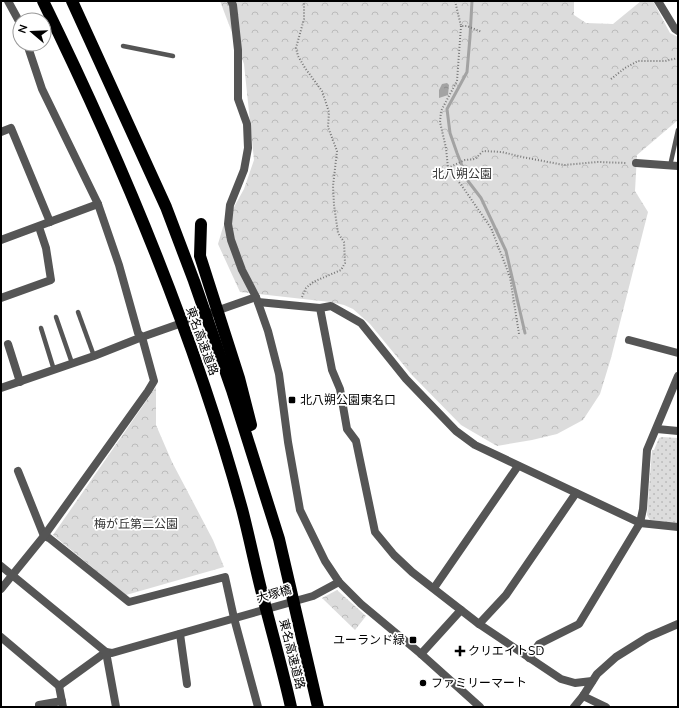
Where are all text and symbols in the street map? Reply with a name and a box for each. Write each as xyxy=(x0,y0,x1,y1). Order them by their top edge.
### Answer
north arrow xyxy=(12,12,52,52)
text: N xyxy=(15,23,31,35)
park label: 北八朔公園 xyxy=(432,166,492,182)
street label: 東名高速道路 xyxy=(182,304,222,378)
place label: 北八朔公園東名口 xyxy=(300,392,396,408)
marker: 北八朔公園東名口 xyxy=(287,395,297,405)
park label: 梅が丘第二公園 xyxy=(94,516,178,532)
street label: 大塚橋 xyxy=(254,581,294,607)
street label: 東名高速道路 xyxy=(276,617,308,691)
place label: ユーランド緑 xyxy=(333,632,405,648)
marker: ユーランド緑 xyxy=(408,635,418,645)
place label: クリエイトSD xyxy=(468,643,544,659)
marker: クリエイトSD xyxy=(455,646,465,656)
place label: ファミリーマート xyxy=(431,675,527,691)
marker: ファミリーマート xyxy=(418,678,428,688)

